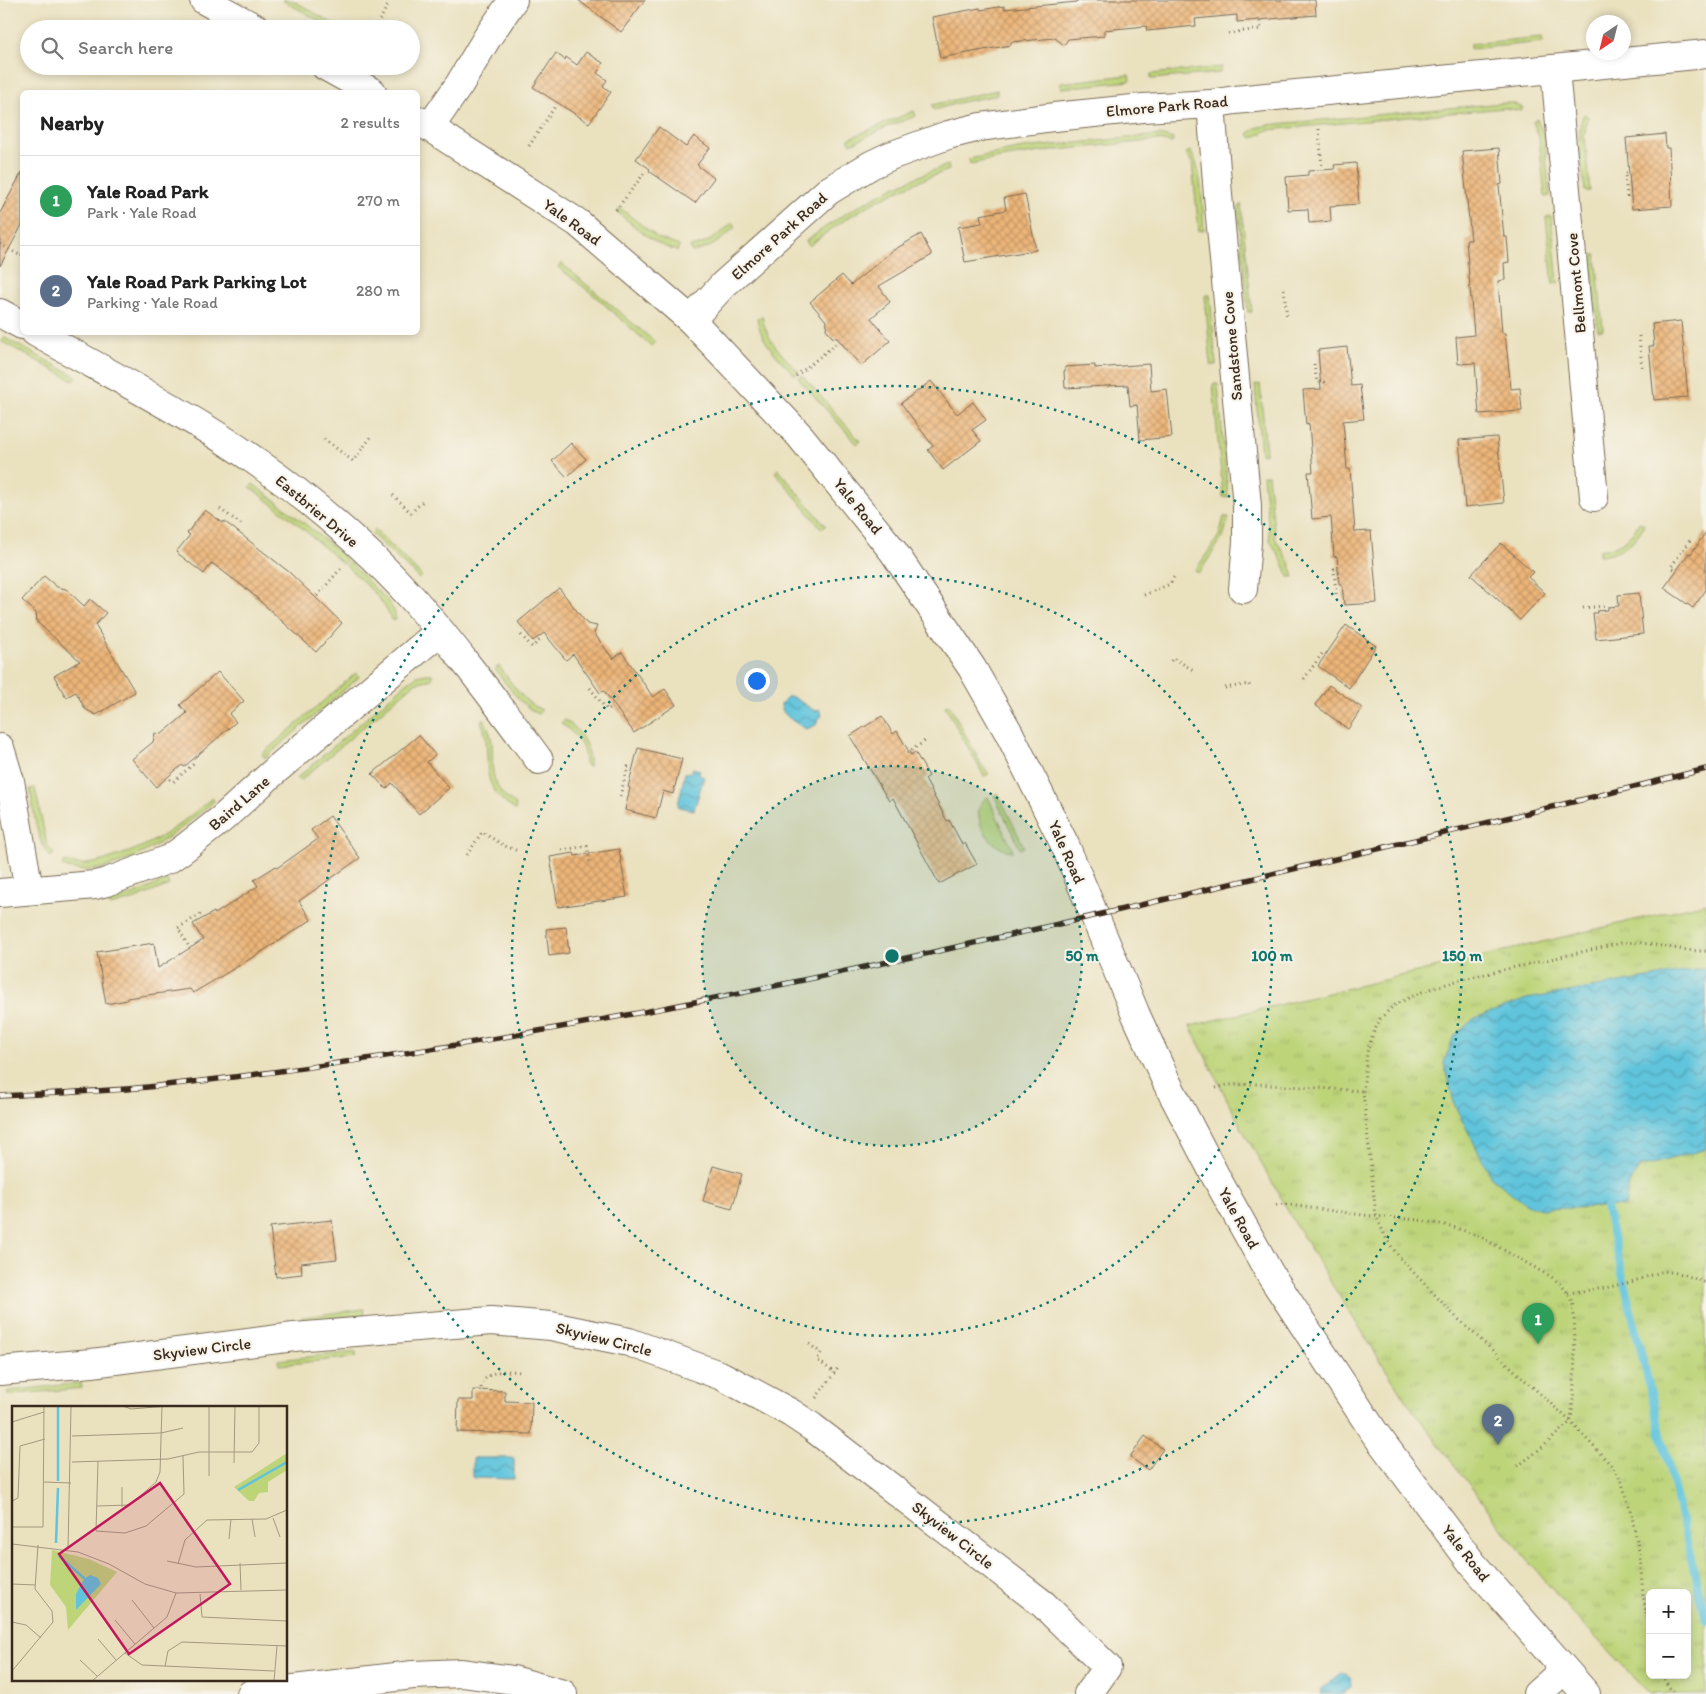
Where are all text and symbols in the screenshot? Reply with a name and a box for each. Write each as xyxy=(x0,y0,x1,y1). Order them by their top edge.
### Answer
north arrow xyxy=(1586,15,1631,60)
search box xyxy=(20,20,420,75)
icon: search xyxy=(38,34,66,62)
text: Search here xyxy=(78,36,173,59)
street label: Elmore Park Road xyxy=(1105,91,1229,121)
text: Nearby xyxy=(40,110,104,135)
text: 2 results xyxy=(340,113,400,132)
text: Yale Road Park xyxy=(87,180,209,203)
street label: Elmore Park Road xyxy=(727,188,831,284)
text: 1 xyxy=(52,191,60,210)
text: 270 m xyxy=(357,191,400,210)
street label: Yale Road xyxy=(539,195,605,250)
text: Park · Yale Road xyxy=(87,203,197,222)
street label: Bellmont Cove xyxy=(1562,232,1590,334)
text: Yale Road Park Parking Lot xyxy=(87,270,307,293)
text: 2 xyxy=(52,281,60,300)
text: 280 m xyxy=(356,281,400,300)
street label: Sandstone Cove xyxy=(1218,291,1246,401)
text: Parking · Yale Road xyxy=(87,293,218,312)
street label: Eastbrier Drive xyxy=(272,471,362,551)
street label: Yale Road xyxy=(830,474,887,538)
your location xyxy=(744,668,770,694)
street label: Baird Lane xyxy=(205,771,273,835)
street label: Yale Road xyxy=(1045,818,1089,887)
centre of rings xyxy=(883,947,901,965)
text: 50 m xyxy=(1065,947,1099,965)
text: 100 m xyxy=(1251,947,1293,965)
text: 150 m xyxy=(1442,947,1482,965)
street label: Yale Road xyxy=(1214,1184,1264,1252)
pin: 1 xyxy=(1522,1303,1554,1344)
street label: Skyview Circle xyxy=(554,1318,654,1360)
street label: Skyview Circle xyxy=(152,1334,252,1364)
pin: 2 xyxy=(1482,1404,1514,1445)
inset map xyxy=(12,1406,288,1682)
street label: Skyview Circle xyxy=(908,1497,998,1573)
street label: Yale Road xyxy=(1438,1521,1494,1586)
map controls xyxy=(1646,1589,1691,1679)
button: + xyxy=(1646,1589,1691,1634)
button: − xyxy=(1646,1634,1691,1679)

